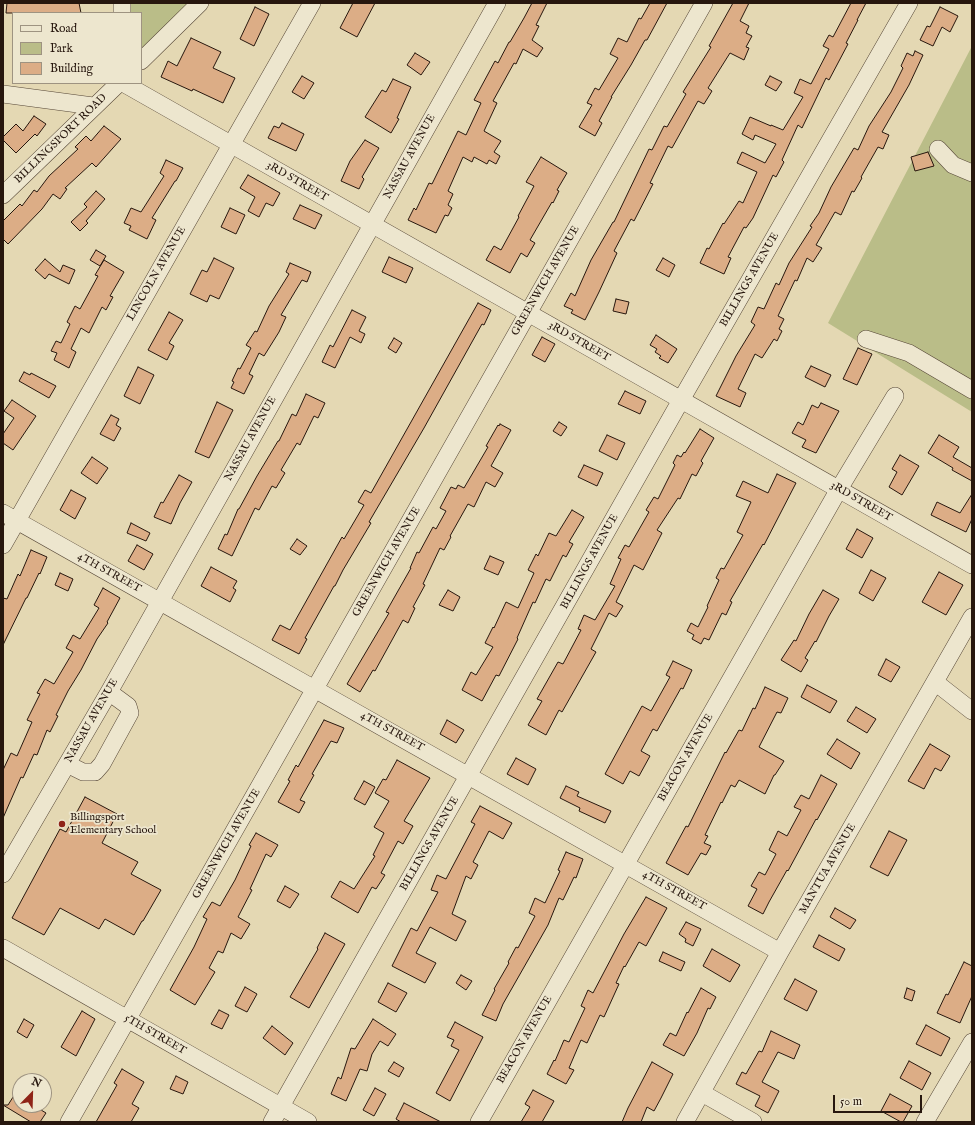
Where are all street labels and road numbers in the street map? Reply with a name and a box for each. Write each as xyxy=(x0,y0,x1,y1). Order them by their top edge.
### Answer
street label: BILLINGSPORT ROAD xyxy=(12,91,110,187)
street label: NASSAU AVENUE xyxy=(381,112,439,202)
street label: 3RD STREET xyxy=(264,159,330,205)
street label: GREENWICH AVENUE xyxy=(509,224,583,338)
street label: LINCOLN AVENUE xyxy=(125,225,189,323)
street label: BILLINGS AVENUE xyxy=(718,231,782,329)
street label: 3RD STREET xyxy=(546,319,612,365)
street label: NASSAU AVENUE xyxy=(222,394,280,484)
street label: 3RD STREET xyxy=(828,479,894,525)
street label: GREENWICH AVENUE xyxy=(350,505,424,619)
street label: BILLINGS AVENUE xyxy=(558,512,622,612)
street label: 4TH STREET xyxy=(75,550,143,596)
street label: NASSAU AVENUE xyxy=(63,677,121,765)
street label: 4TH STREET xyxy=(358,709,426,755)
street label: BEACON AVENUE xyxy=(655,712,717,804)
street label: GREENWICH AVENUE xyxy=(190,787,264,901)
street label: BILLINGS AVENUE xyxy=(398,795,462,893)
street label: MANTUA AVENUE xyxy=(797,821,859,917)
street label: 4TH STREET xyxy=(640,868,708,914)
street label: BEACON AVENUE xyxy=(494,994,556,1086)
street label: 5TH STREET xyxy=(122,1012,188,1058)

